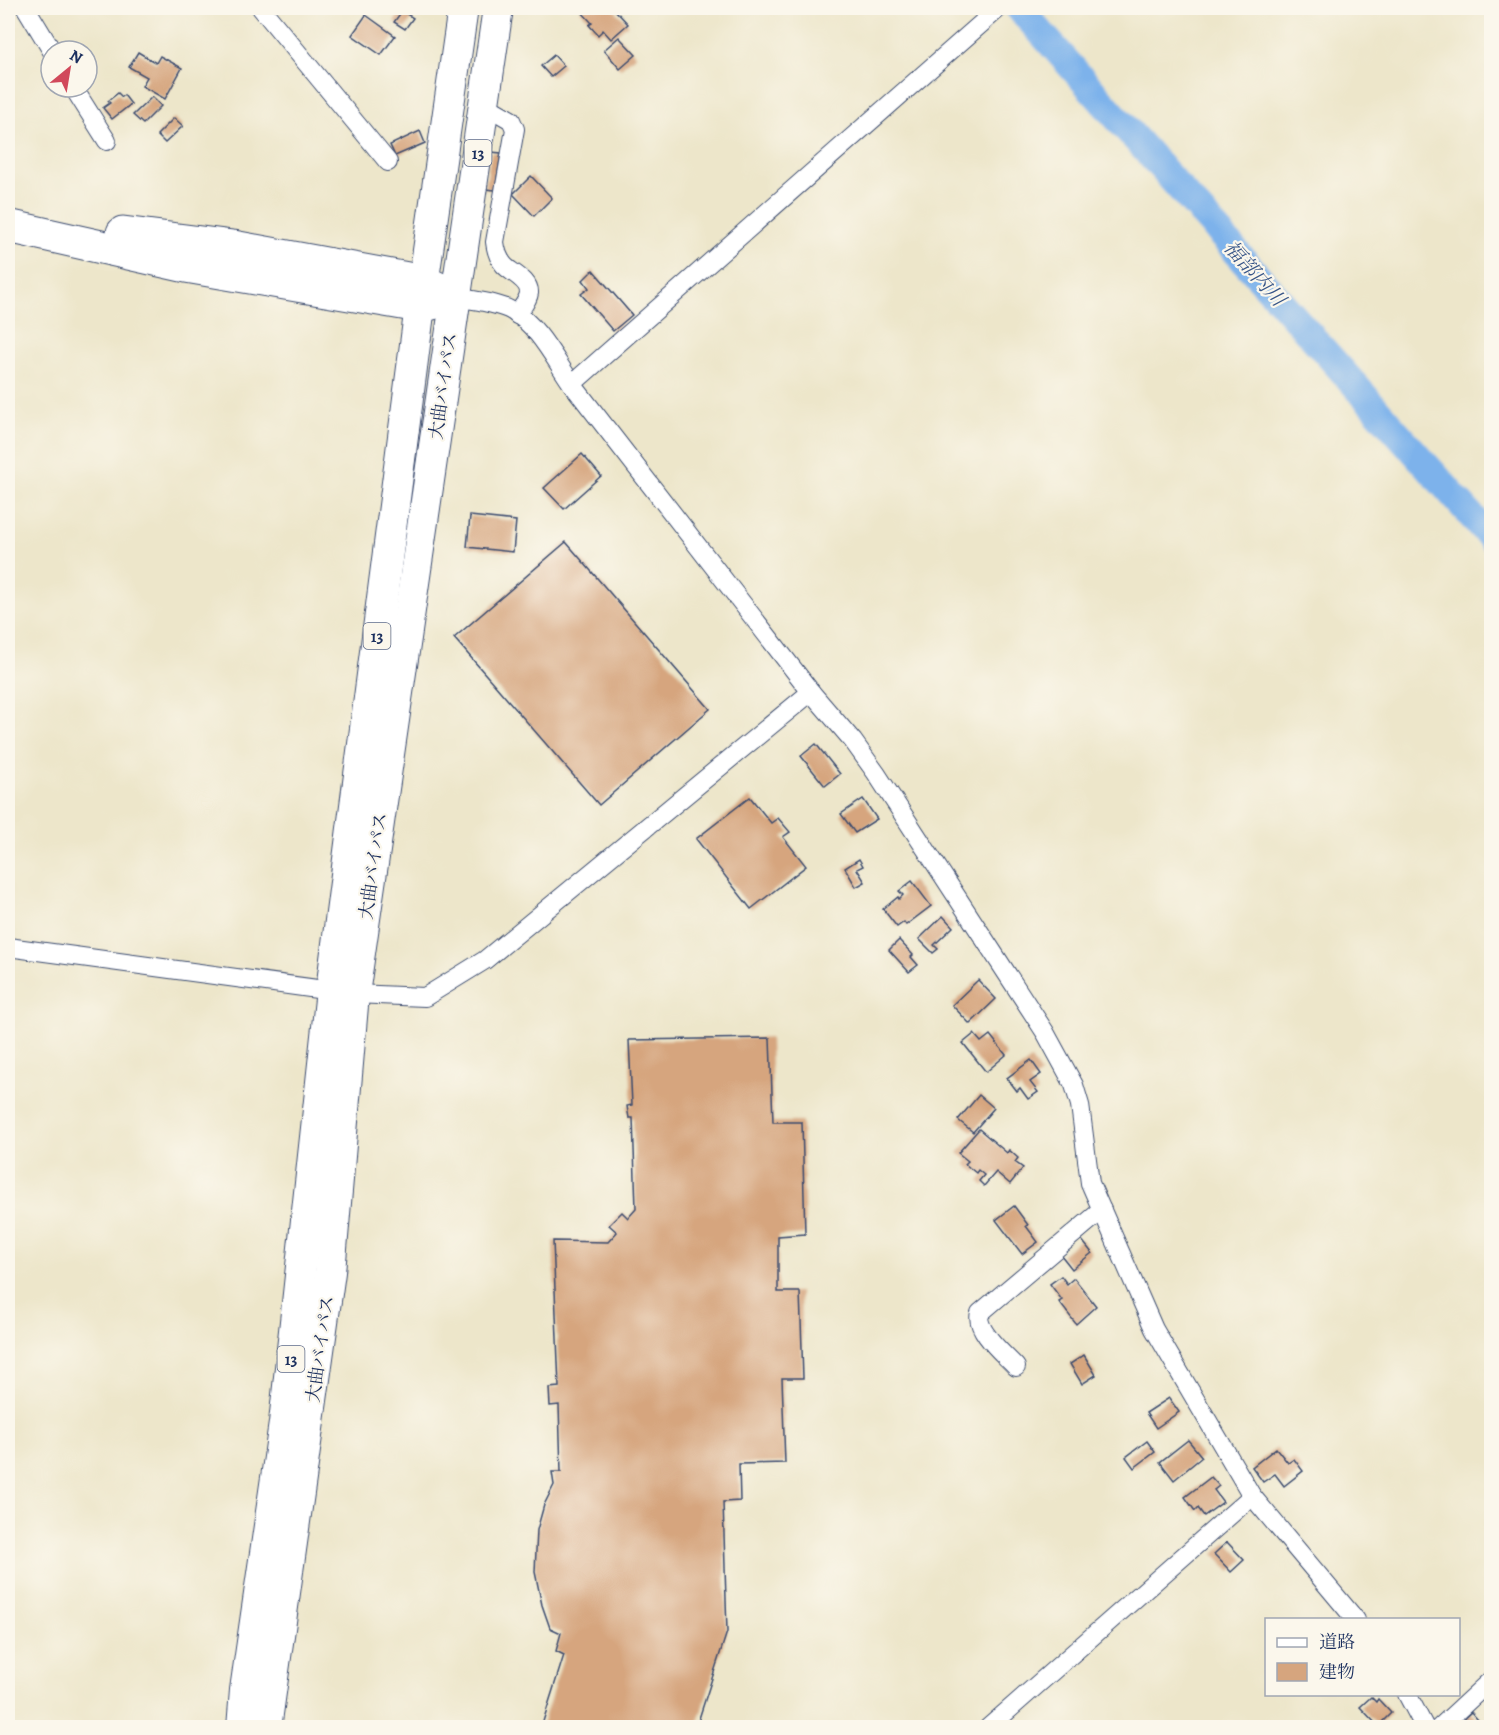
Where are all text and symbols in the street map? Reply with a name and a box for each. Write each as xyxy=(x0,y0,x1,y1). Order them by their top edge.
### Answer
north arrow xyxy=(39,39,99,99)
text: N xyxy=(65,44,87,69)
road number: 13 xyxy=(464,140,492,166)
water label: 福部内川 xyxy=(1218,235,1293,314)
street label: 大曲バイパス xyxy=(424,331,462,441)
road number: 13 xyxy=(364,623,391,649)
street label: 大曲バイパス xyxy=(354,811,392,921)
street label: 大曲バイパス xyxy=(301,1294,339,1404)
road number: 13 xyxy=(278,1346,304,1372)
legend xyxy=(1265,1618,1460,1696)
text: 道路 xyxy=(1319,1630,1355,1654)
text: 建物 xyxy=(1319,1660,1355,1684)

